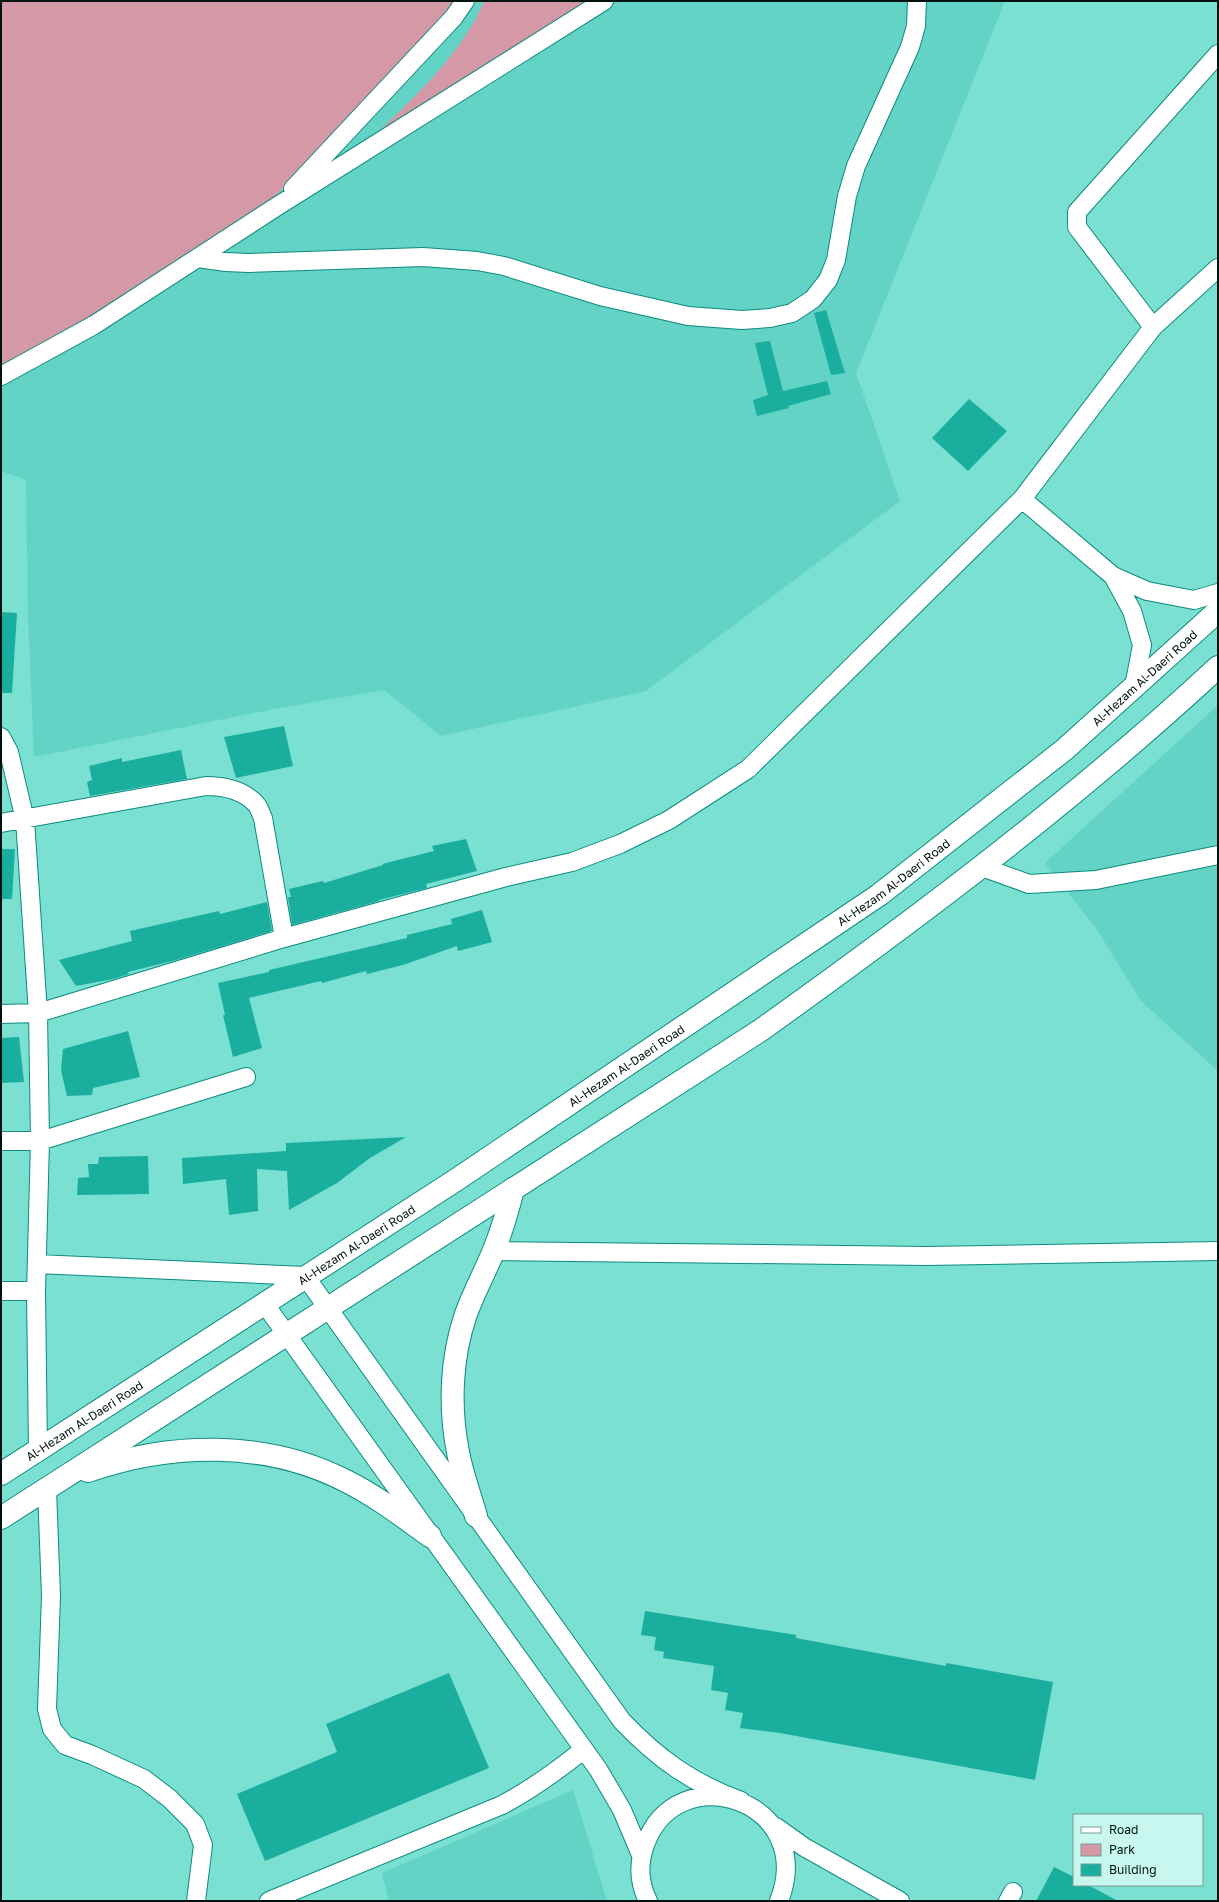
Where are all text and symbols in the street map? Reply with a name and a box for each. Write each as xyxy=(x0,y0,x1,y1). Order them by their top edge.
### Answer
street label: Al-Hezam Al-Daeri Road xyxy=(1089,626,1200,729)
street label: Al-Hezam Al-Daeri Road xyxy=(834,835,953,929)
street label: Al-Hezam Al-Daeri Road xyxy=(565,1021,687,1110)
street label: Al-Hezam Al-Daeri Road xyxy=(295,1201,418,1288)
street label: Al-Hezam Al-Daeri Road xyxy=(23,1377,146,1464)
legend xyxy=(1073,1814,1203,1886)
text: Road xyxy=(1109,1822,1138,1837)
text: Park xyxy=(1109,1842,1135,1857)
text: Building xyxy=(1109,1862,1157,1877)

